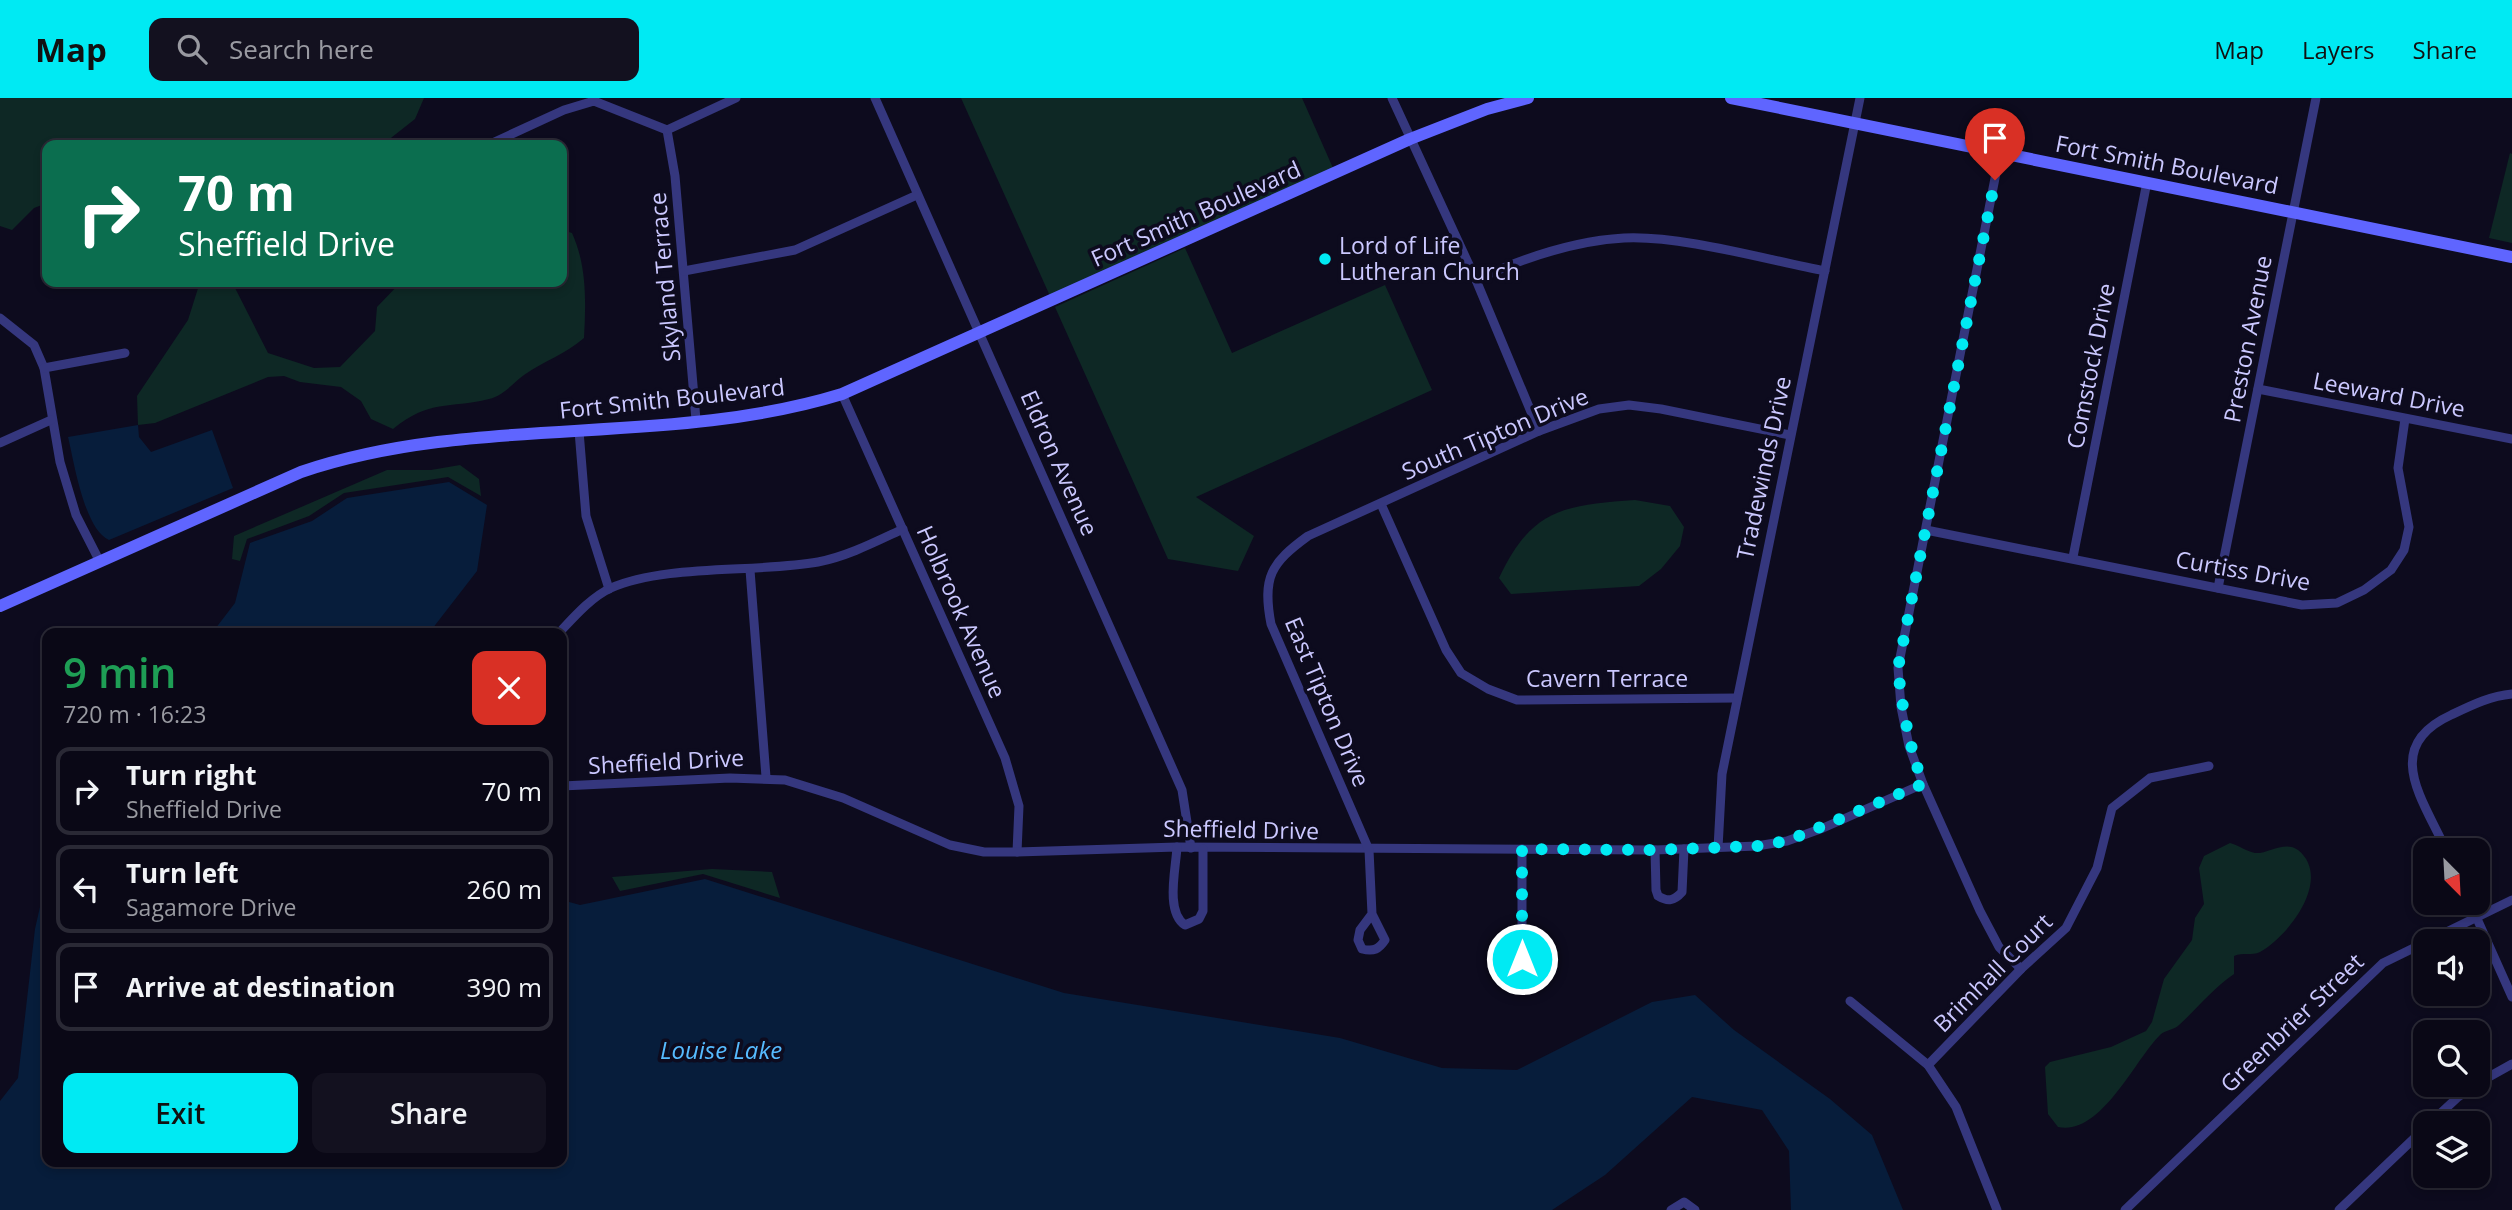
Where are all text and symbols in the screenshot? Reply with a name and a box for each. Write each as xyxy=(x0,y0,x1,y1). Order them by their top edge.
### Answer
search box xyxy=(149,18,639,81)
text: Map xyxy=(35,27,107,72)
icon: search xyxy=(173,30,211,68)
text: Search here xyxy=(229,31,374,67)
text: Map xyxy=(2214,33,2264,66)
text: Layers xyxy=(2302,33,2375,66)
text: Share xyxy=(2413,33,2477,66)
pin xyxy=(1965,108,2025,180)
icon: arrive xyxy=(1976,119,2014,157)
street label: Fort Smith Boulevard xyxy=(2053,127,2281,201)
street label: Fort Smith Boulevard xyxy=(1086,152,1306,274)
text: 70 m xyxy=(178,159,295,225)
icon: right xyxy=(63,168,154,259)
street label: Skyland Terrace xyxy=(641,191,687,363)
text: Sheffield Drive xyxy=(178,222,395,265)
place label: Lord of Life Lutheran Church xyxy=(1339,229,1520,287)
marker: Lord of Life Lutheran Church xyxy=(1317,251,1333,267)
street label: Preston Avenue xyxy=(2215,253,2279,425)
street label: Comstock Drive xyxy=(2058,280,2122,451)
street label: Leeward Drive xyxy=(2310,364,2468,424)
street label: Fort Smith Boulevard xyxy=(558,370,786,426)
street label: Tradewinds Drive xyxy=(1728,373,1798,563)
street label: South Tipton Drive xyxy=(1396,379,1593,487)
street label: Eldron Avenue xyxy=(1014,385,1106,540)
street label: Holbrook Avenue xyxy=(909,520,1014,703)
street label: Curtiss Drive xyxy=(2173,542,2313,598)
street label: East Tipton Drive xyxy=(1278,612,1378,791)
text: 9 min xyxy=(63,643,176,700)
button: close xyxy=(472,651,546,725)
street label: Cavern Terrace xyxy=(1526,662,1688,694)
text: 720 m · 16:23 xyxy=(63,698,206,730)
street label: Sheffield Drive xyxy=(587,741,745,781)
text: Turn right xyxy=(126,757,257,793)
icon: right xyxy=(67,772,105,810)
text: 70 m xyxy=(481,773,542,809)
text: Sheffield Drive xyxy=(126,793,282,825)
street label: Sheffield Drive xyxy=(1163,812,1319,846)
north arrow xyxy=(2413,838,2490,915)
map controls xyxy=(2413,838,2490,1188)
text: Turn left xyxy=(126,855,238,891)
icon: left xyxy=(67,870,105,908)
text: 260 m xyxy=(467,871,542,907)
text: Sagamore Drive xyxy=(126,891,296,923)
street label: Brimhall Court xyxy=(1926,906,2059,1039)
position arrow xyxy=(1485,922,1559,996)
button: sound xyxy=(2413,929,2490,1006)
street label: Greenbrier Street xyxy=(2213,946,2370,1099)
icon: arrive xyxy=(67,968,105,1006)
text: Arrive at destination xyxy=(126,969,395,1005)
text: 390 m xyxy=(467,969,542,1005)
button: search xyxy=(2413,1020,2490,1097)
water label: Louise Lake xyxy=(660,1033,782,1066)
button: Exit xyxy=(63,1073,298,1153)
button: Share xyxy=(312,1073,546,1153)
button: layers xyxy=(2413,1111,2490,1188)

